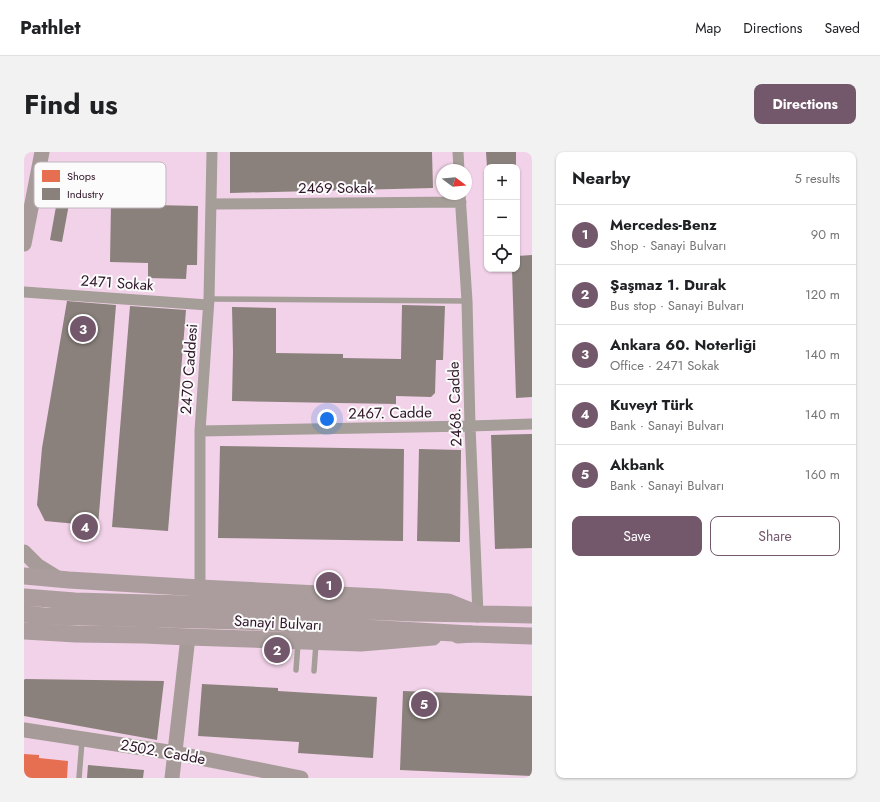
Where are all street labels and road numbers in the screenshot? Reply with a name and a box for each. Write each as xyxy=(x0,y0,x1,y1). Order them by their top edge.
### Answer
street label: 2469 Sokak xyxy=(298,177,374,199)
street label: 2471 Sokak xyxy=(80,269,155,297)
street label: 2470 Caddesi xyxy=(175,323,203,415)
street label: 2468. Cadde xyxy=(443,361,467,447)
street label: 2467. Cadde xyxy=(348,401,432,425)
street label: Sanayi Bulvarı xyxy=(233,610,323,636)
street label: 2502. Cadde xyxy=(119,734,207,770)

